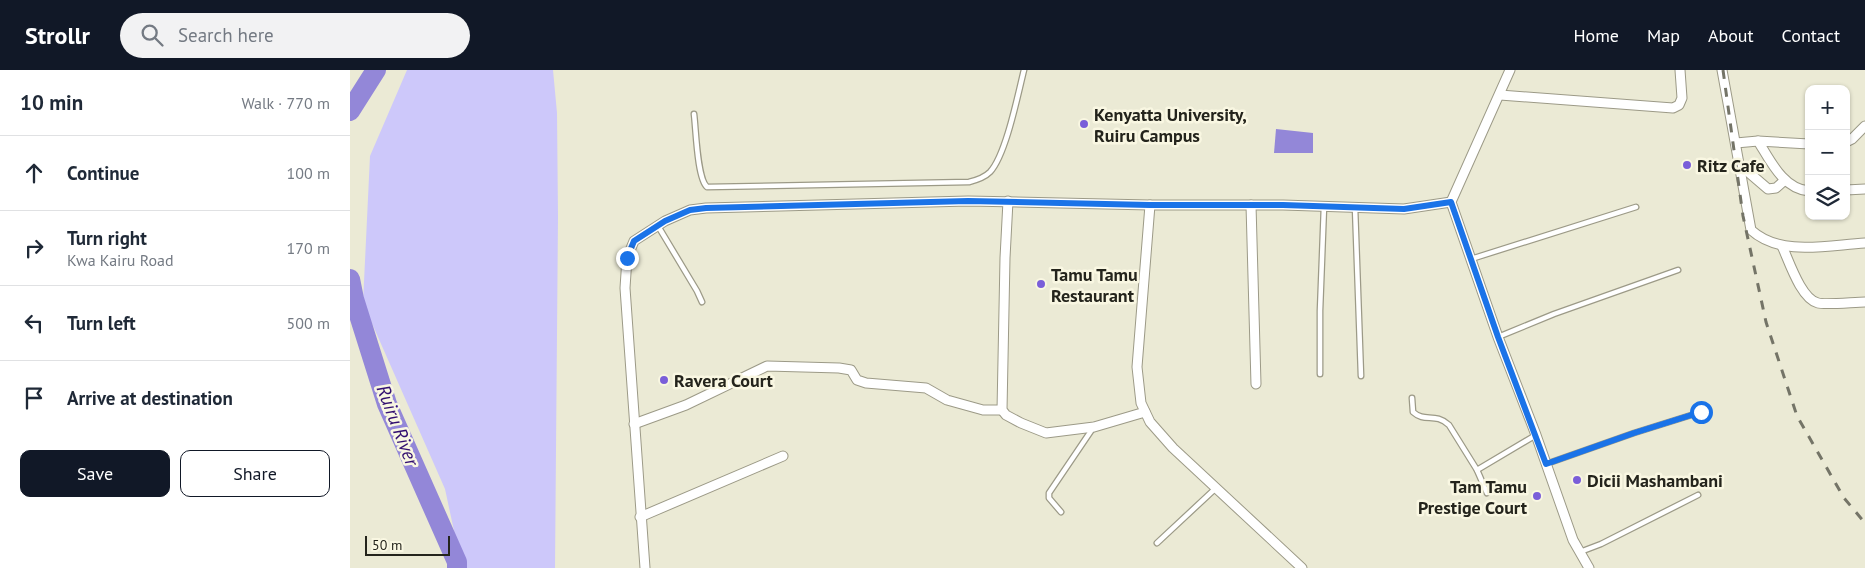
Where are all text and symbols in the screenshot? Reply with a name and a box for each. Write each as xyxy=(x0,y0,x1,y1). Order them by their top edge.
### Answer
search box xyxy=(120,13,470,58)
text: Strollr xyxy=(25,20,90,51)
icon: search xyxy=(138,21,166,49)
text: Search here xyxy=(178,23,274,47)
text: Home xyxy=(1573,24,1619,47)
text: Map xyxy=(1647,24,1680,47)
text: About xyxy=(1708,24,1754,47)
text: Contact xyxy=(1782,24,1840,47)
map controls xyxy=(1805,85,1850,220)
button: + xyxy=(1805,85,1850,130)
text: 10 min xyxy=(20,89,83,116)
text: Walk · 770 m xyxy=(241,93,330,113)
place label: Kenyatta University, Ruiru Campus xyxy=(1094,103,1247,147)
marker: Kenyatta University, Ruiru Campus xyxy=(1078,118,1090,130)
button: − xyxy=(1805,130,1850,175)
place label: Ritz Cafe xyxy=(1697,154,1765,177)
icon: ahead xyxy=(20,159,48,187)
marker: Ritz Cafe xyxy=(1681,159,1693,171)
text: Continue xyxy=(67,161,139,185)
text: 100 m xyxy=(287,163,330,183)
button: layers xyxy=(1805,175,1850,220)
text: Turn right xyxy=(67,226,147,250)
icon: right xyxy=(20,234,48,262)
text: 170 m xyxy=(287,238,330,258)
route end xyxy=(616,247,639,270)
text: Kwa Kairu Road xyxy=(67,250,174,270)
place label: Tamu Tamu Restaurant xyxy=(1051,263,1138,307)
marker: Tamu Tamu Restaurant xyxy=(1035,278,1047,290)
icon: left xyxy=(20,309,48,337)
text: Turn left xyxy=(67,311,136,335)
text: 500 m xyxy=(287,313,330,333)
place label: Ravera Court xyxy=(674,369,774,392)
marker: Ravera Court xyxy=(658,374,670,386)
water label: Ruiru River xyxy=(372,381,425,470)
icon: arrive xyxy=(20,384,48,412)
text: Arrive at destination xyxy=(67,386,233,410)
route start xyxy=(1690,401,1713,424)
button: Save xyxy=(20,450,170,497)
button: Share xyxy=(180,450,330,497)
place label: Dicii Mashambani xyxy=(1587,469,1723,492)
marker: Dicii Mashambani xyxy=(1571,474,1583,486)
place label: Tam Tamu Prestige Court xyxy=(1418,475,1528,519)
marker: Tam Tamu Prestige Court xyxy=(1531,490,1543,502)
scale bar xyxy=(365,533,450,556)
text: 50 m xyxy=(372,536,402,554)

